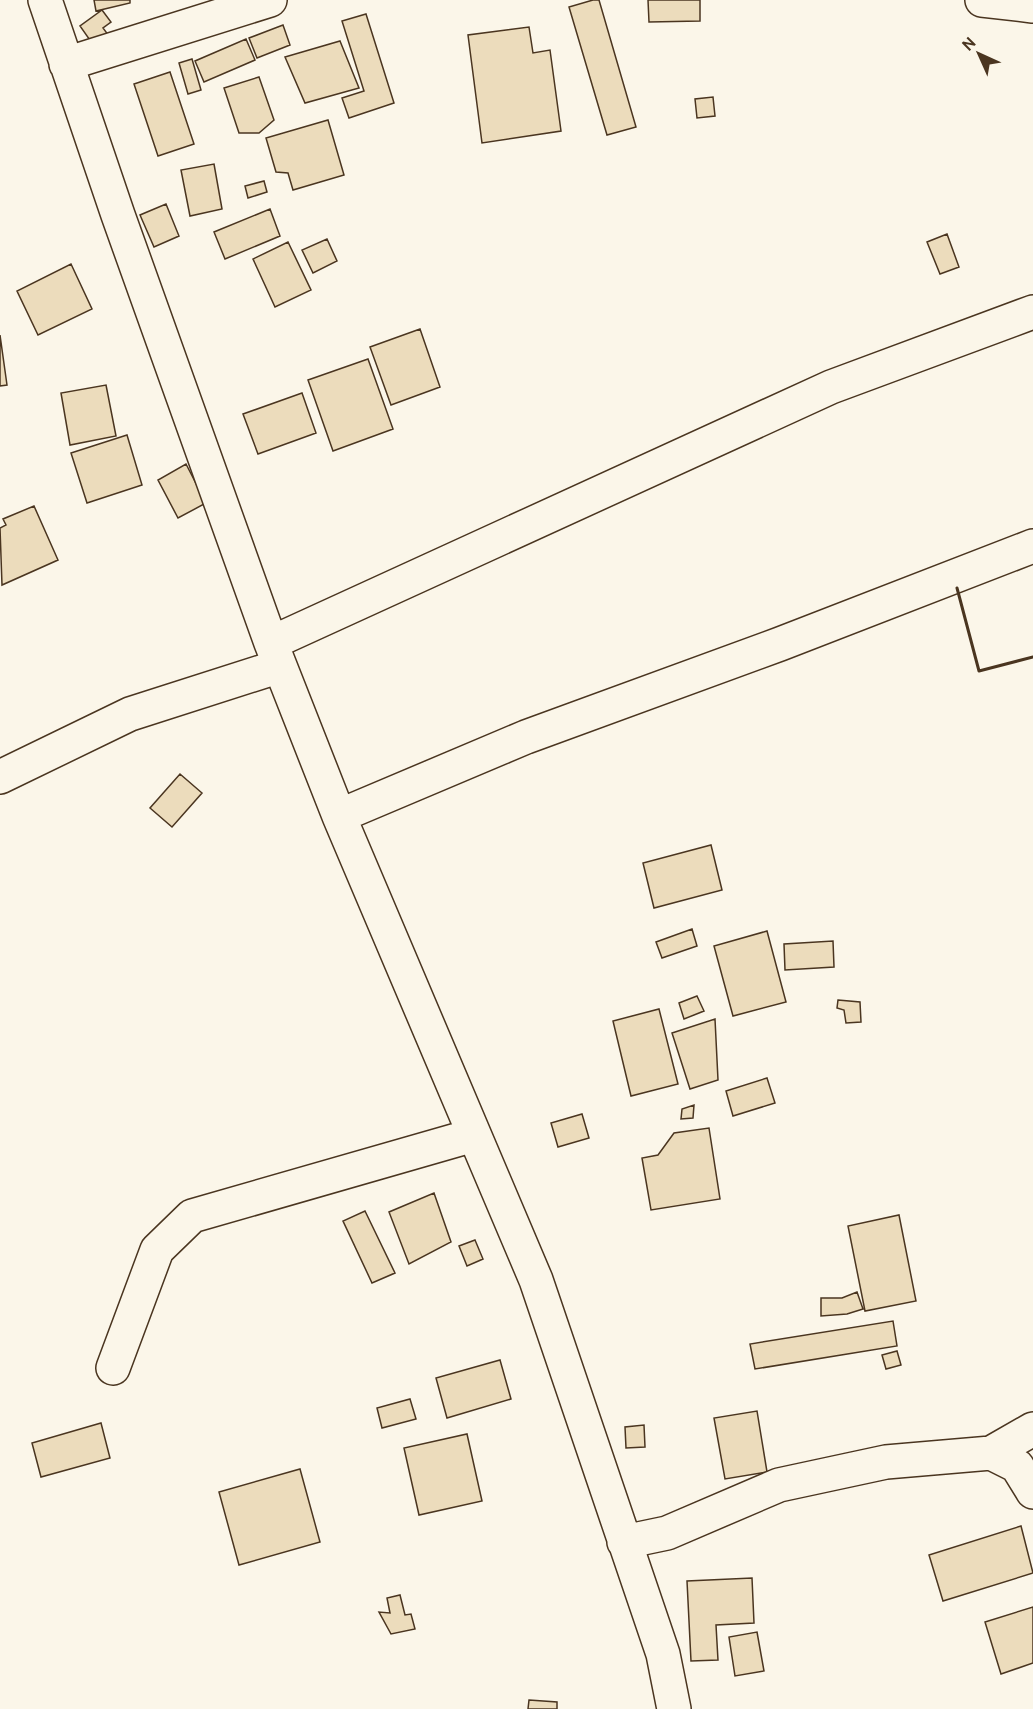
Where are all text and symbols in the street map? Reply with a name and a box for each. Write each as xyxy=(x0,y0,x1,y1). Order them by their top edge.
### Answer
north arrow xyxy=(949,24,1009,84)
text: N xyxy=(958,33,979,54)

